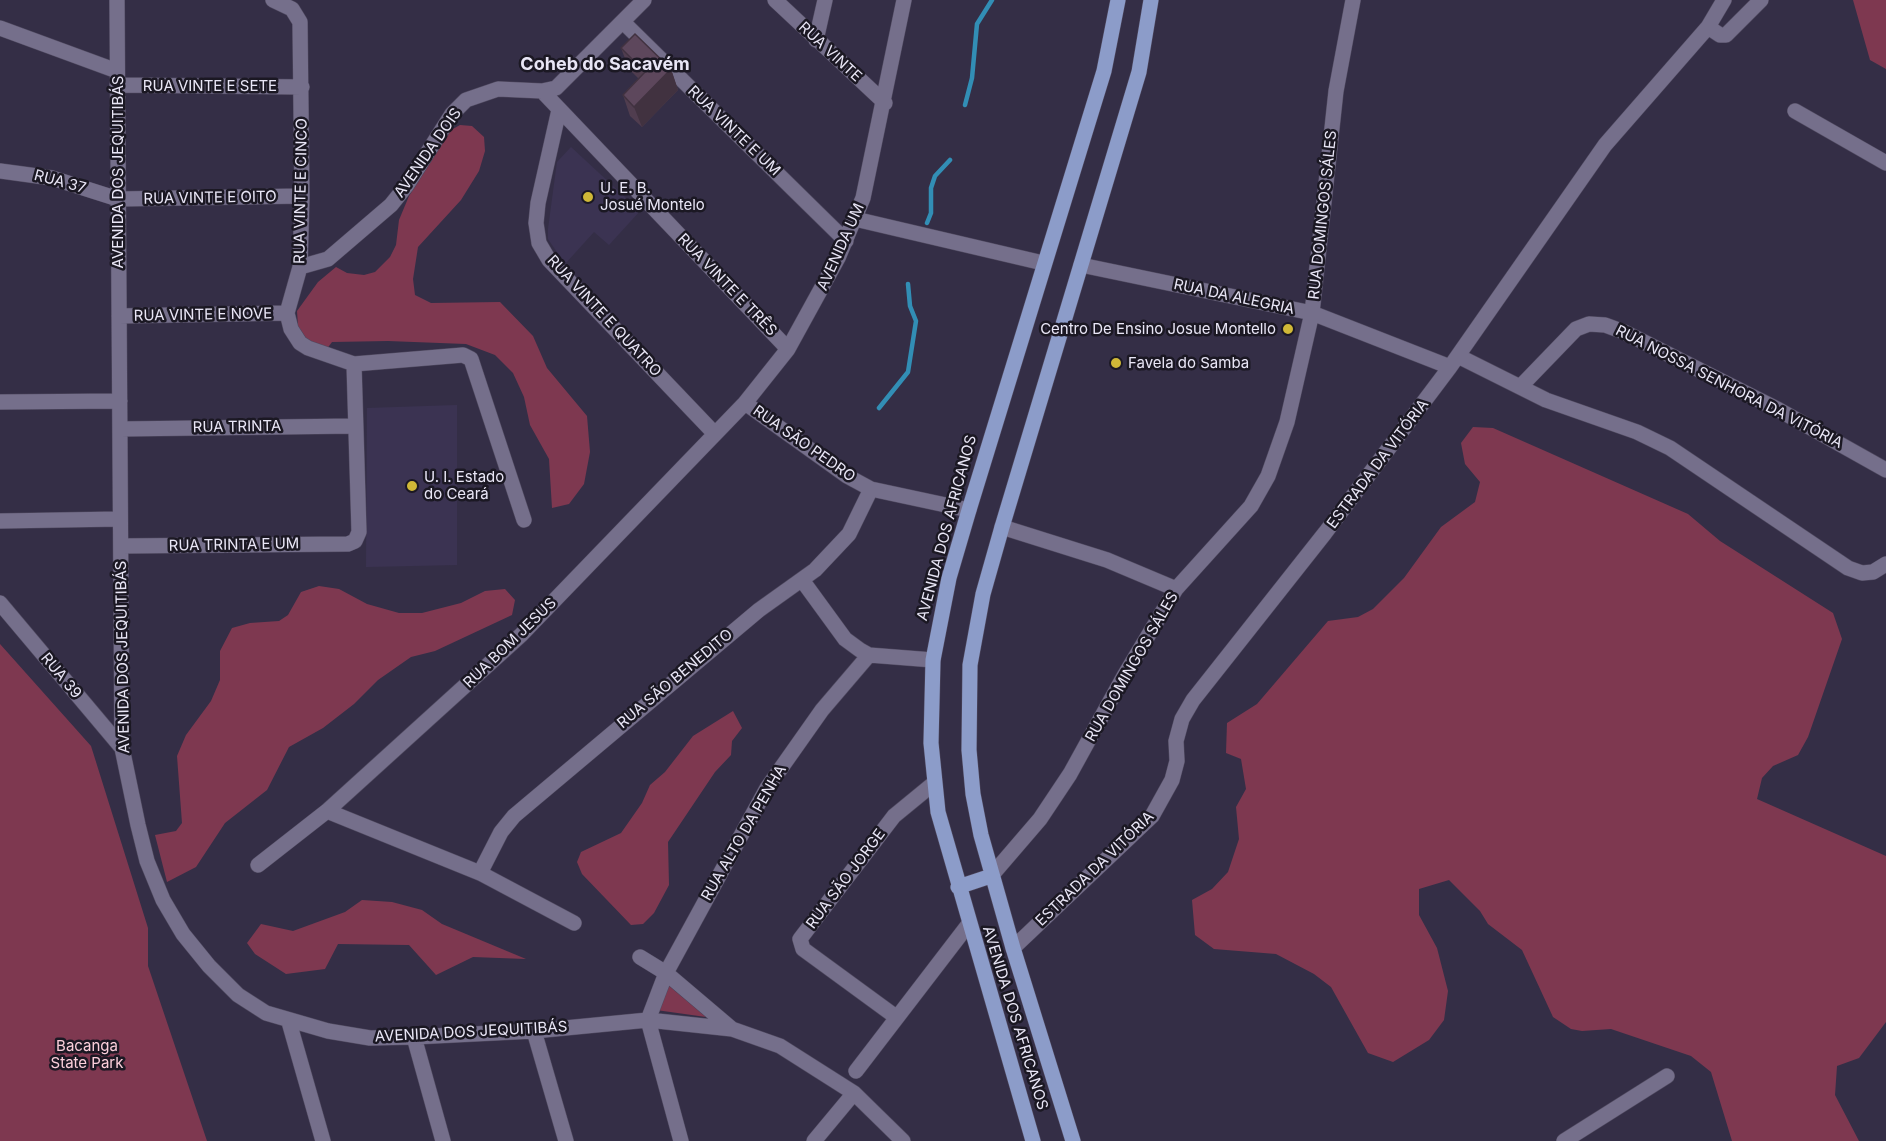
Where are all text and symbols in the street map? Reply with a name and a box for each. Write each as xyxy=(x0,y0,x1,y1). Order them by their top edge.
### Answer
street label: RUA VINTE xyxy=(795,18,865,86)
district label: Coheb do Sacavém xyxy=(520,54,690,76)
street label: AVENIDA DOS JEQUITIBÁS xyxy=(109,76,127,268)
street label: RUA VINTE E SETE xyxy=(143,77,277,95)
street label: RUA VINTE E UM xyxy=(684,82,784,180)
street label: AVENIDA DOIS xyxy=(391,105,465,201)
street label: RUA VINTE E CINCO xyxy=(291,118,311,264)
street label: RUA DOMINGOS SÁLES xyxy=(1305,130,1341,300)
street label: RUA 37 xyxy=(32,166,88,198)
place label: U. E. B. Josué Montelo xyxy=(600,179,705,214)
street label: RUA VINTE E OITO xyxy=(143,188,277,208)
marker: U. E. B. Josué Montelo xyxy=(581,190,595,204)
street label: AVENIDA UM xyxy=(814,201,868,293)
street label: RUA VINTE E TRÊS xyxy=(674,230,780,340)
street label: RUA VINTE E QUATRO xyxy=(543,252,665,380)
street label: RUA DA ALEGRIA xyxy=(1172,275,1296,319)
street label: RUA VINTE E NOVE xyxy=(134,305,272,325)
place label: Centro De Ensino Josue Montello xyxy=(1040,320,1276,338)
marker: Centro De Ensino Josue Montello xyxy=(1281,322,1295,336)
street label: RUA NOSSA SENHORA DA VITÓRIA xyxy=(1612,322,1846,452)
place label: Favela do Samba xyxy=(1128,354,1249,372)
marker: Favela do Samba xyxy=(1109,356,1123,370)
street label: ESTRADA DA VITÓRIA xyxy=(1324,396,1432,532)
street label: RUA SÃO PEDRO xyxy=(749,402,859,486)
street label: RUA TRINTA xyxy=(193,417,281,437)
street label: AVENIDA DOS AFRICANOS xyxy=(914,433,980,623)
place label: U. I. Estado do Ceará xyxy=(424,468,504,503)
marker: U. I. Estado do Ceará xyxy=(405,479,419,493)
street label: RUA TRINTA E UM xyxy=(169,535,299,555)
street label: AVENIDA DOS JEQUITIBÁS xyxy=(112,560,134,754)
street label: RUA DOMINGOS SÁLES xyxy=(1082,589,1182,745)
street label: RUA BOM JESUS xyxy=(460,594,560,692)
street label: RUA SÃO BENEDITO xyxy=(614,626,736,732)
street label: RUA 39 xyxy=(37,650,85,702)
street label: RUA ALTO DA PENHA xyxy=(698,762,790,904)
street label: ESTRADA DA VITÓRIA xyxy=(1032,808,1158,930)
street label: RUA SÃO JORGE xyxy=(803,826,889,932)
street label: AVENIDA DOS AFRICANOS xyxy=(978,924,1052,1112)
street label: AVENIDA DOS JEQUITIBÁS xyxy=(374,1018,568,1046)
park label: Bacanga State Park xyxy=(51,1037,123,1072)

